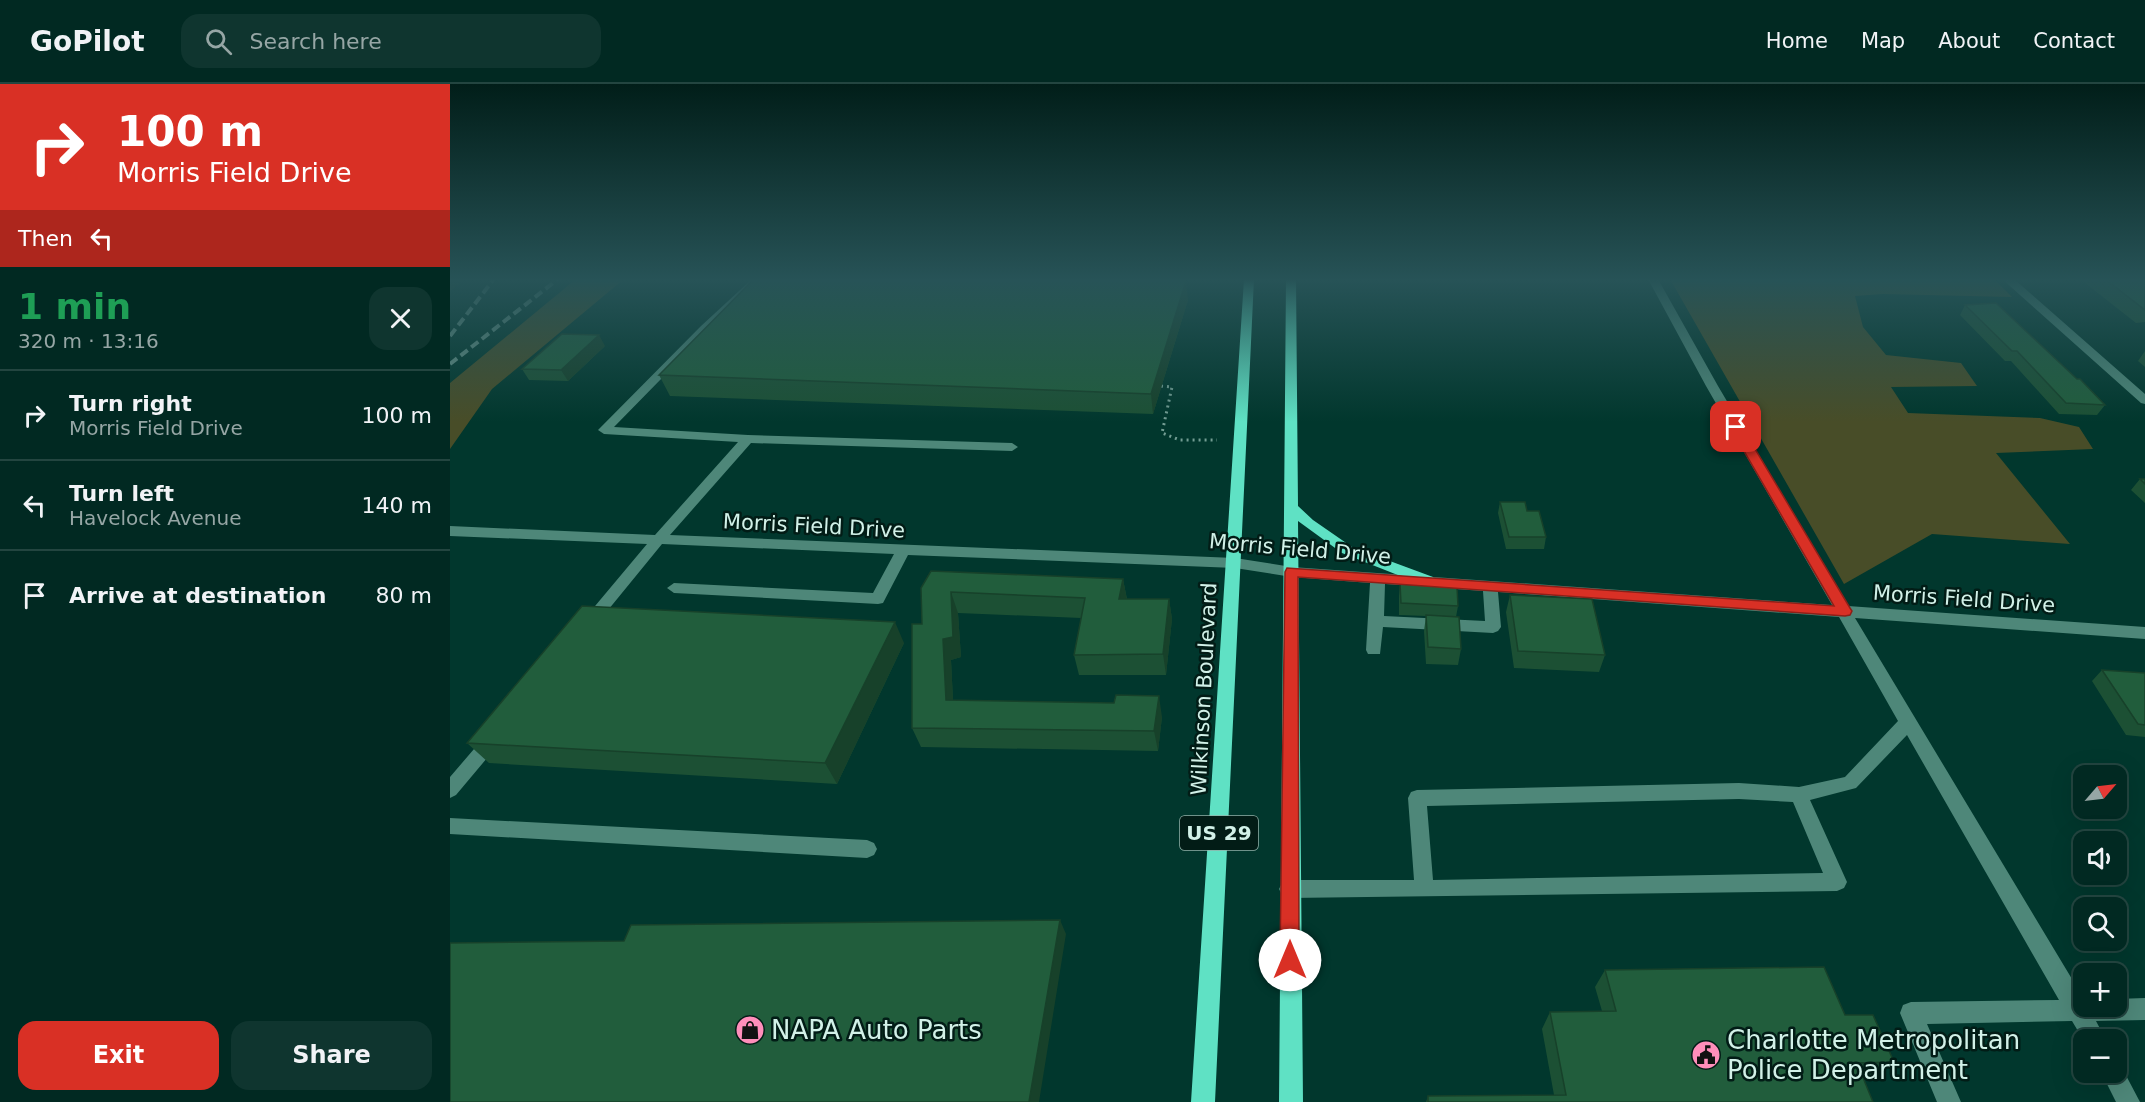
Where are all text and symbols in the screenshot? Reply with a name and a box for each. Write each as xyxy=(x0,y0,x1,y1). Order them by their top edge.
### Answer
search box xyxy=(181,14,601,68)
text: GoPilot xyxy=(30,25,145,58)
icon: search xyxy=(202,25,235,58)
text: Search here xyxy=(250,29,382,54)
text: Home xyxy=(1766,29,1828,53)
text: Map xyxy=(1861,29,1905,53)
text: About xyxy=(1938,29,2000,53)
text: Contact xyxy=(2033,29,2115,53)
text: 100 m xyxy=(117,107,263,156)
icon: right xyxy=(18,108,96,186)
text: Morris Field Drive xyxy=(117,157,352,188)
icon: left xyxy=(85,222,118,255)
text: Then xyxy=(18,226,73,251)
text: 1 min xyxy=(18,286,131,327)
button: close xyxy=(369,287,432,350)
text: 320 m · 13:16 xyxy=(18,329,159,353)
text: Turn right xyxy=(69,391,192,416)
icon: right xyxy=(18,399,51,432)
pin xyxy=(1710,401,1761,452)
text: 100 m xyxy=(362,403,432,428)
icon: arrive xyxy=(1719,410,1752,443)
text: Morris Field Drive xyxy=(69,416,243,440)
text: Turn left xyxy=(69,481,174,506)
icon: left xyxy=(18,489,51,522)
text: 140 m xyxy=(362,493,432,518)
text: Havelock Avenue xyxy=(69,506,241,530)
street label: Morris Field Drive xyxy=(722,509,906,543)
street label: Morris Field Drive xyxy=(1208,529,1392,569)
icon: arrive xyxy=(18,579,51,612)
street label: Morris Field Drive xyxy=(1872,581,2056,617)
street label: Wilkinson Boulevard xyxy=(1186,582,1222,796)
text: Arrive at destination xyxy=(69,583,326,608)
text: 80 m xyxy=(376,583,432,608)
north arrow xyxy=(2073,765,2127,819)
map controls xyxy=(2073,765,2127,1083)
road number: US 29 xyxy=(1180,816,1258,850)
button: sound xyxy=(2073,831,2127,885)
button: search xyxy=(2073,897,2127,951)
position arrow xyxy=(1258,928,1322,992)
button: + xyxy=(2073,963,2127,1017)
shop icon: NAPA Auto Parts xyxy=(734,1014,766,1046)
place label: NAPA Auto Parts xyxy=(771,1015,982,1045)
button: Exit xyxy=(18,1021,219,1090)
button: Share xyxy=(231,1021,432,1090)
place label: Charlotte Metropolitan Police Department xyxy=(1727,1025,2020,1085)
button: − xyxy=(2073,1029,2127,1083)
public building icon: Charlotte Metropolitan Police Department xyxy=(1690,1039,1722,1071)

